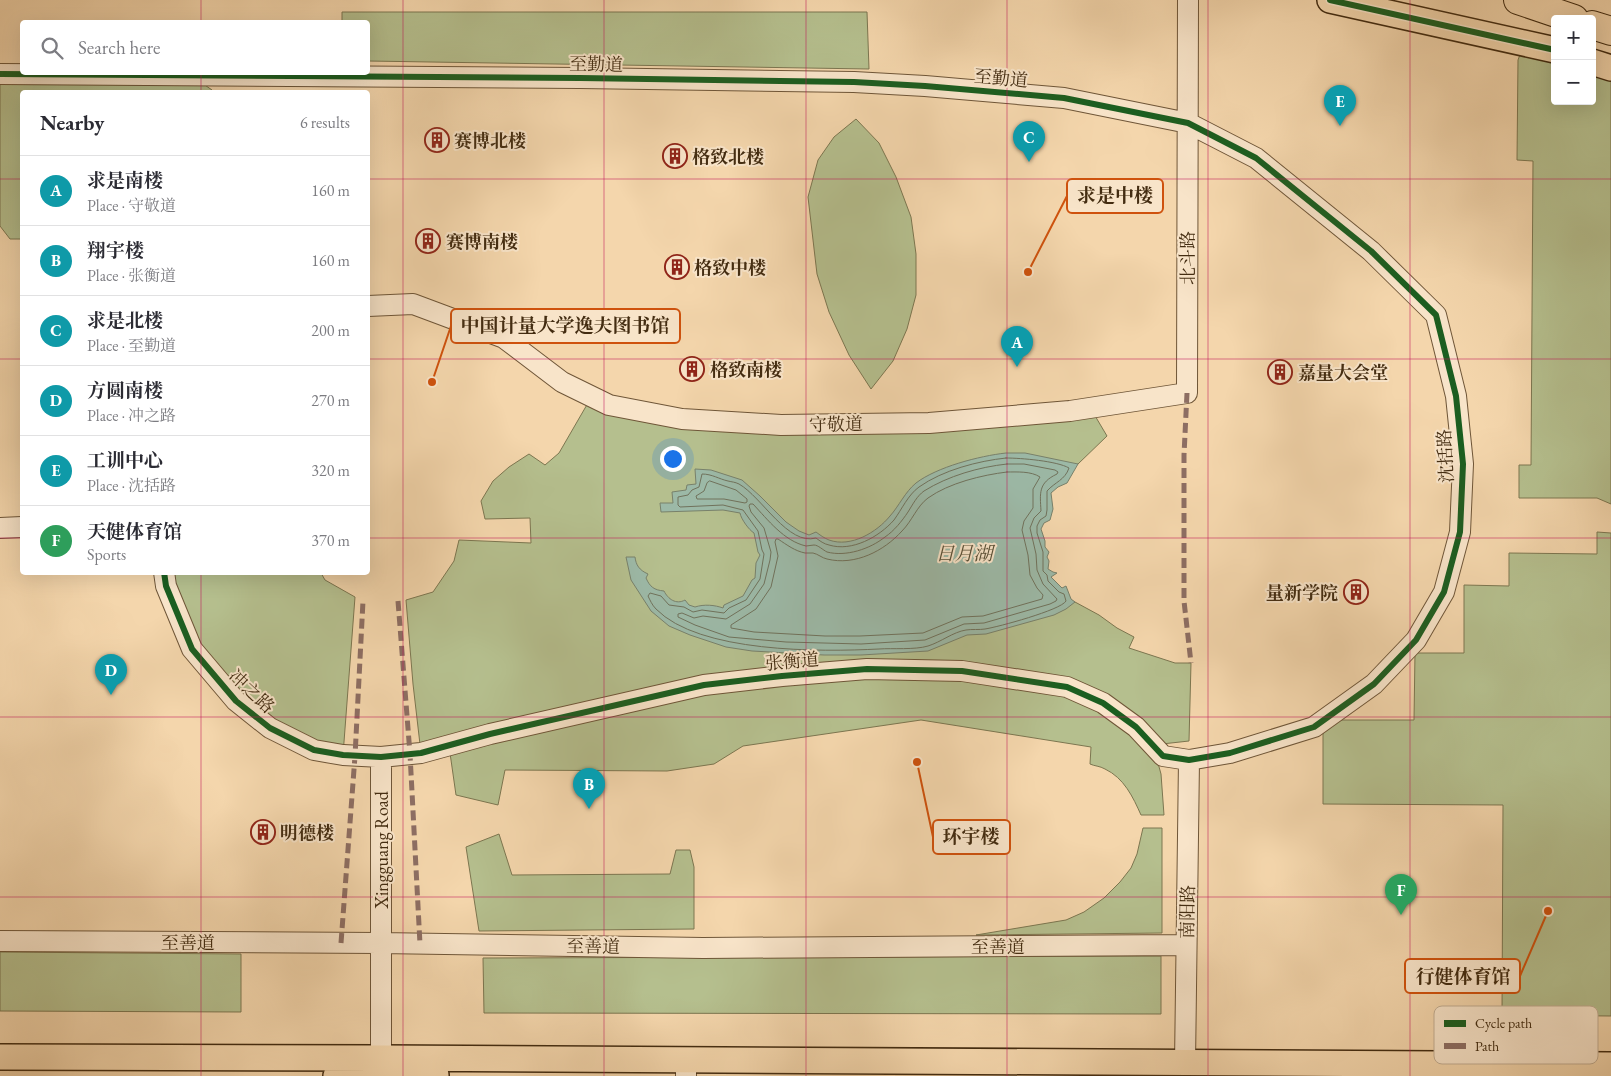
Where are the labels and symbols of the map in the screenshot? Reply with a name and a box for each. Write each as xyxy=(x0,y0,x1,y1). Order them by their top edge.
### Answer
street label: 至勤道 xyxy=(569,52,623,76)
street label: 至勤道 xyxy=(973,64,1029,92)
pin: E xyxy=(1324,85,1356,126)
pin: C xyxy=(1013,121,1045,162)
building icon: 赛博北楼 xyxy=(424,127,450,153)
place label: 赛博北楼 xyxy=(454,129,526,152)
building icon: 格致北楼 xyxy=(662,143,688,169)
place label: 格致北楼 xyxy=(692,145,764,168)
callout: 求是中楼 xyxy=(1067,179,1163,213)
text: 求是中楼 xyxy=(1077,183,1153,208)
building icon: 赛博南楼 xyxy=(415,228,441,254)
place label: 赛博南楼 xyxy=(446,230,518,253)
street label: 北斗路 xyxy=(1176,231,1199,285)
building icon: 格致中楼 xyxy=(664,254,690,280)
place label: 格致中楼 xyxy=(694,256,766,279)
callout: 中国计量大学逸夫图书馆 xyxy=(451,309,680,343)
text: 中国计量大学逸夫图书馆 xyxy=(460,313,670,338)
pin: A xyxy=(1001,326,1033,367)
building icon: 格致南楼 xyxy=(679,356,705,382)
place label: 格致南楼 xyxy=(710,358,782,381)
building icon: 嘉量大会堂 xyxy=(1267,359,1293,385)
place label: 嘉量大会堂 xyxy=(1298,361,1388,384)
street label: 守敬道 xyxy=(809,412,863,436)
street label: 沈括路 xyxy=(1432,428,1458,484)
your location xyxy=(660,446,686,472)
water label: 日月湖 xyxy=(935,541,995,566)
building icon: 量新学院 xyxy=(1343,579,1369,605)
place label: 量新学院 xyxy=(1266,581,1338,604)
street label: 张衡道 xyxy=(764,647,820,675)
pin: D xyxy=(95,654,127,695)
street label: 冲之路 xyxy=(224,664,280,718)
pin: B xyxy=(573,768,605,809)
street label: Xingguang Road xyxy=(370,790,393,910)
building icon: 明德楼 xyxy=(250,819,276,845)
callout: 环宇楼 xyxy=(933,820,1010,854)
place label: 明德楼 xyxy=(280,821,334,844)
text: 环宇楼 xyxy=(942,824,1000,849)
pin: F xyxy=(1385,874,1417,915)
street label: 南阳路 xyxy=(1175,885,1199,939)
street label: 至善道 xyxy=(161,931,215,954)
street label: 至善道 xyxy=(566,934,620,958)
street label: 至善道 xyxy=(971,935,1025,958)
callout: 行健体育馆 xyxy=(1405,959,1520,993)
text: 行健体育馆 xyxy=(1415,964,1511,989)
legend xyxy=(1434,1006,1598,1064)
text: Cycle path xyxy=(1475,1014,1532,1032)
text: Path xyxy=(1475,1037,1499,1055)

